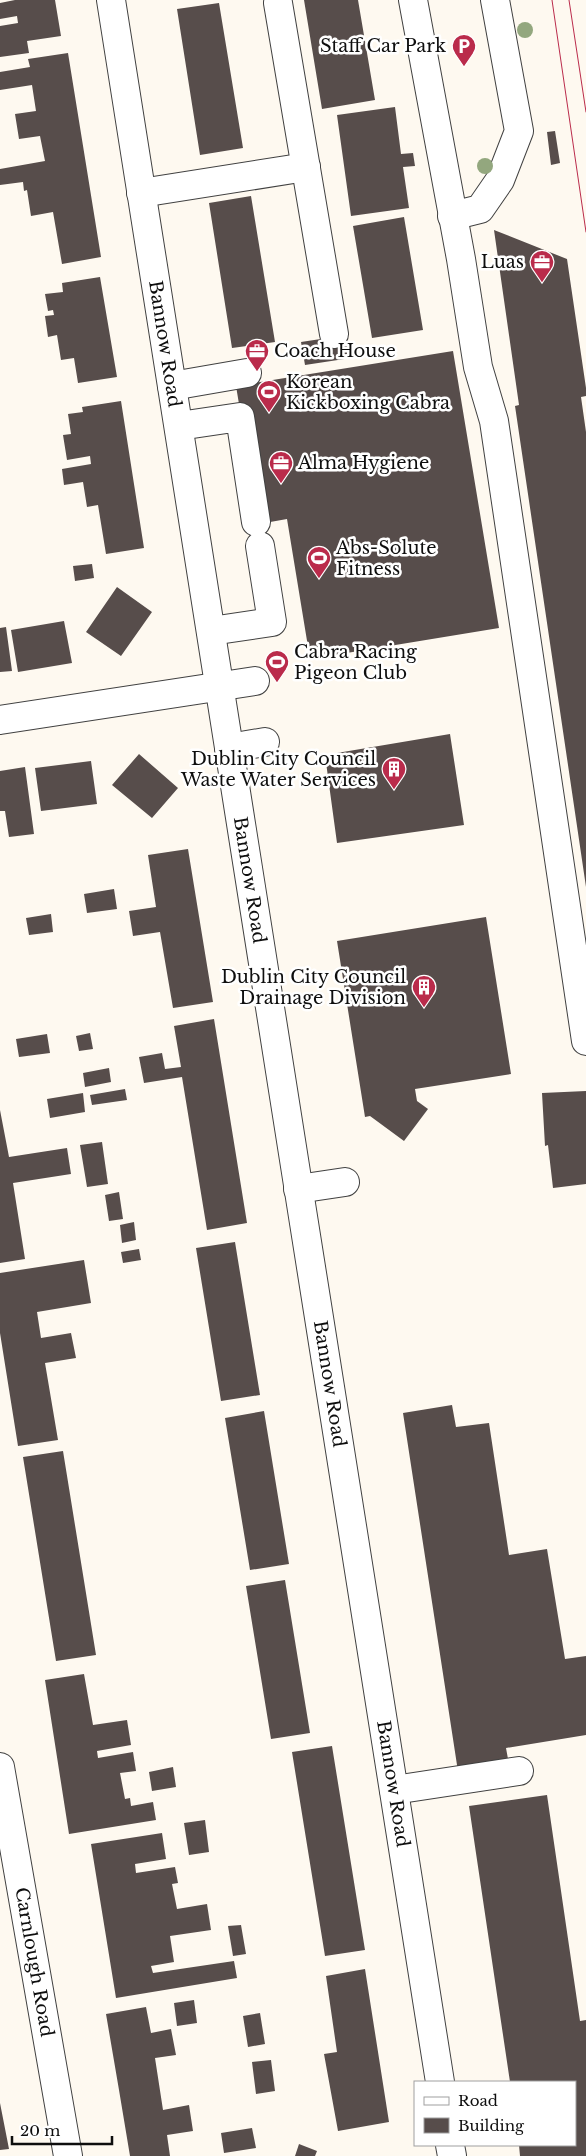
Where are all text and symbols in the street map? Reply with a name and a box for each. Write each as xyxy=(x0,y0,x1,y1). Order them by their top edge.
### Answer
parking icon: Staff Car Park xyxy=(451,33,477,67)
place label: Staff Car Park xyxy=(320,35,446,57)
office icon: Luas xyxy=(529,249,555,283)
place label: Luas xyxy=(481,251,524,273)
street label: Bannow Road xyxy=(144,279,186,409)
office icon: Coach House xyxy=(244,338,270,372)
place label: Coach House xyxy=(274,340,396,362)
place label: Korean Kickboxing Cabra xyxy=(286,371,450,414)
sports icon: Korean Kickboxing Cabra xyxy=(256,379,282,413)
office icon: Alma Hygiene xyxy=(268,450,294,484)
place label: Alma Hygiene xyxy=(297,452,429,474)
place label: Abs-Solute Fitness xyxy=(335,537,437,580)
sports icon: Abs-Solute Fitness xyxy=(306,545,332,579)
place label: Cabra Racing Pigeon Club xyxy=(294,641,417,684)
sports icon: Cabra Racing Pigeon Club xyxy=(264,649,290,683)
place label: Dublin City Council Waste Water Services xyxy=(180,748,376,791)
building icon: Dublin City Council Waste Water Services xyxy=(381,756,407,790)
street label: Bannow Road xyxy=(229,815,270,945)
place label: Dublin City Council Drainage Division xyxy=(221,966,406,1009)
building icon: Dublin City Council Drainage Division xyxy=(411,974,437,1008)
street label: Bannow Road xyxy=(309,1319,351,1449)
street label: Bannow Road xyxy=(372,1719,414,1849)
street label: Carnlough Road xyxy=(10,1886,58,2039)
legend xyxy=(414,2081,576,2146)
text: Road xyxy=(458,2091,498,2110)
scale bar xyxy=(12,2114,112,2146)
text: Building xyxy=(458,2116,525,2135)
text: 20 m xyxy=(20,2121,60,2140)

